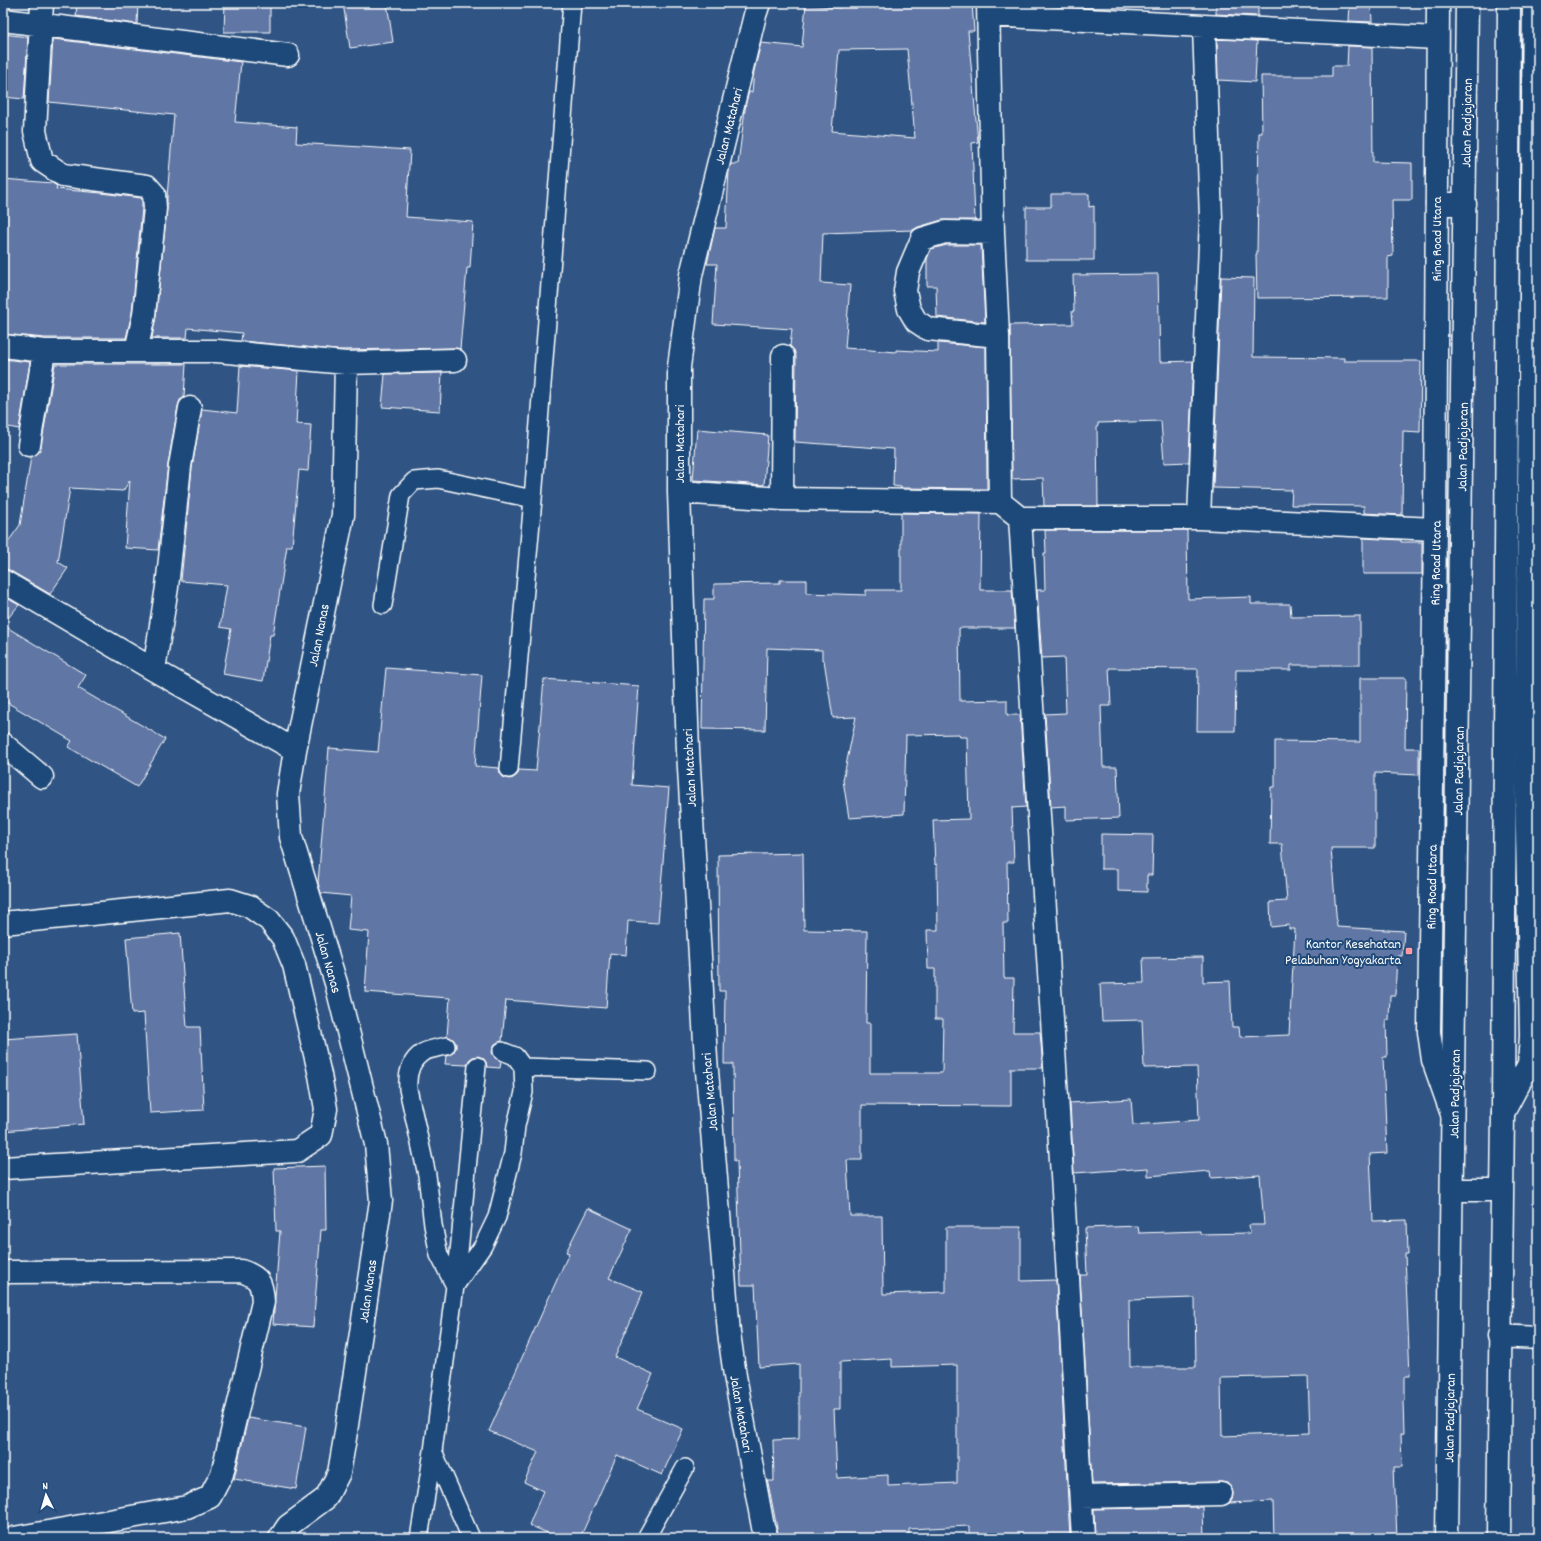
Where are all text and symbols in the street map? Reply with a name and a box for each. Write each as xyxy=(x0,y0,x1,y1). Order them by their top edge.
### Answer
street label: Jalan Padjajaran xyxy=(1457,78,1479,168)
street label: Jalan Matahari xyxy=(711,86,749,167)
street label: Ring Road Utara xyxy=(1428,196,1448,281)
street label: Jalan Padjajaran xyxy=(1453,402,1475,492)
street label: Jalan Matahari xyxy=(671,404,691,483)
street label: Ring Road Utara xyxy=(1426,520,1448,606)
street label: Jalan Nanas xyxy=(304,602,336,669)
street label: Jalan Padjajaran xyxy=(1449,726,1471,816)
street label: Jalan Matahari xyxy=(679,728,703,808)
street label: Ring Road Utara xyxy=(1422,844,1444,930)
street label: Jalan Nanas xyxy=(309,929,345,996)
place label: Kantor Kesehatan Pelabuhan Yogyakarta xyxy=(1285,935,1401,971)
marker: Kantor Kesehatan Pelabuhan Yogyakarta xyxy=(1404,946,1414,956)
street label: Jalan Padjajaran xyxy=(1445,1049,1467,1139)
street label: Jalan Matahari xyxy=(698,1051,724,1132)
street label: Jalan Nanas xyxy=(355,1258,383,1324)
street label: Jalan Padjajaran xyxy=(1440,1373,1462,1463)
street label: Jalan Matahari xyxy=(723,1374,757,1455)
north arrow xyxy=(26,1475,66,1515)
text: N xyxy=(42,1479,49,1495)

